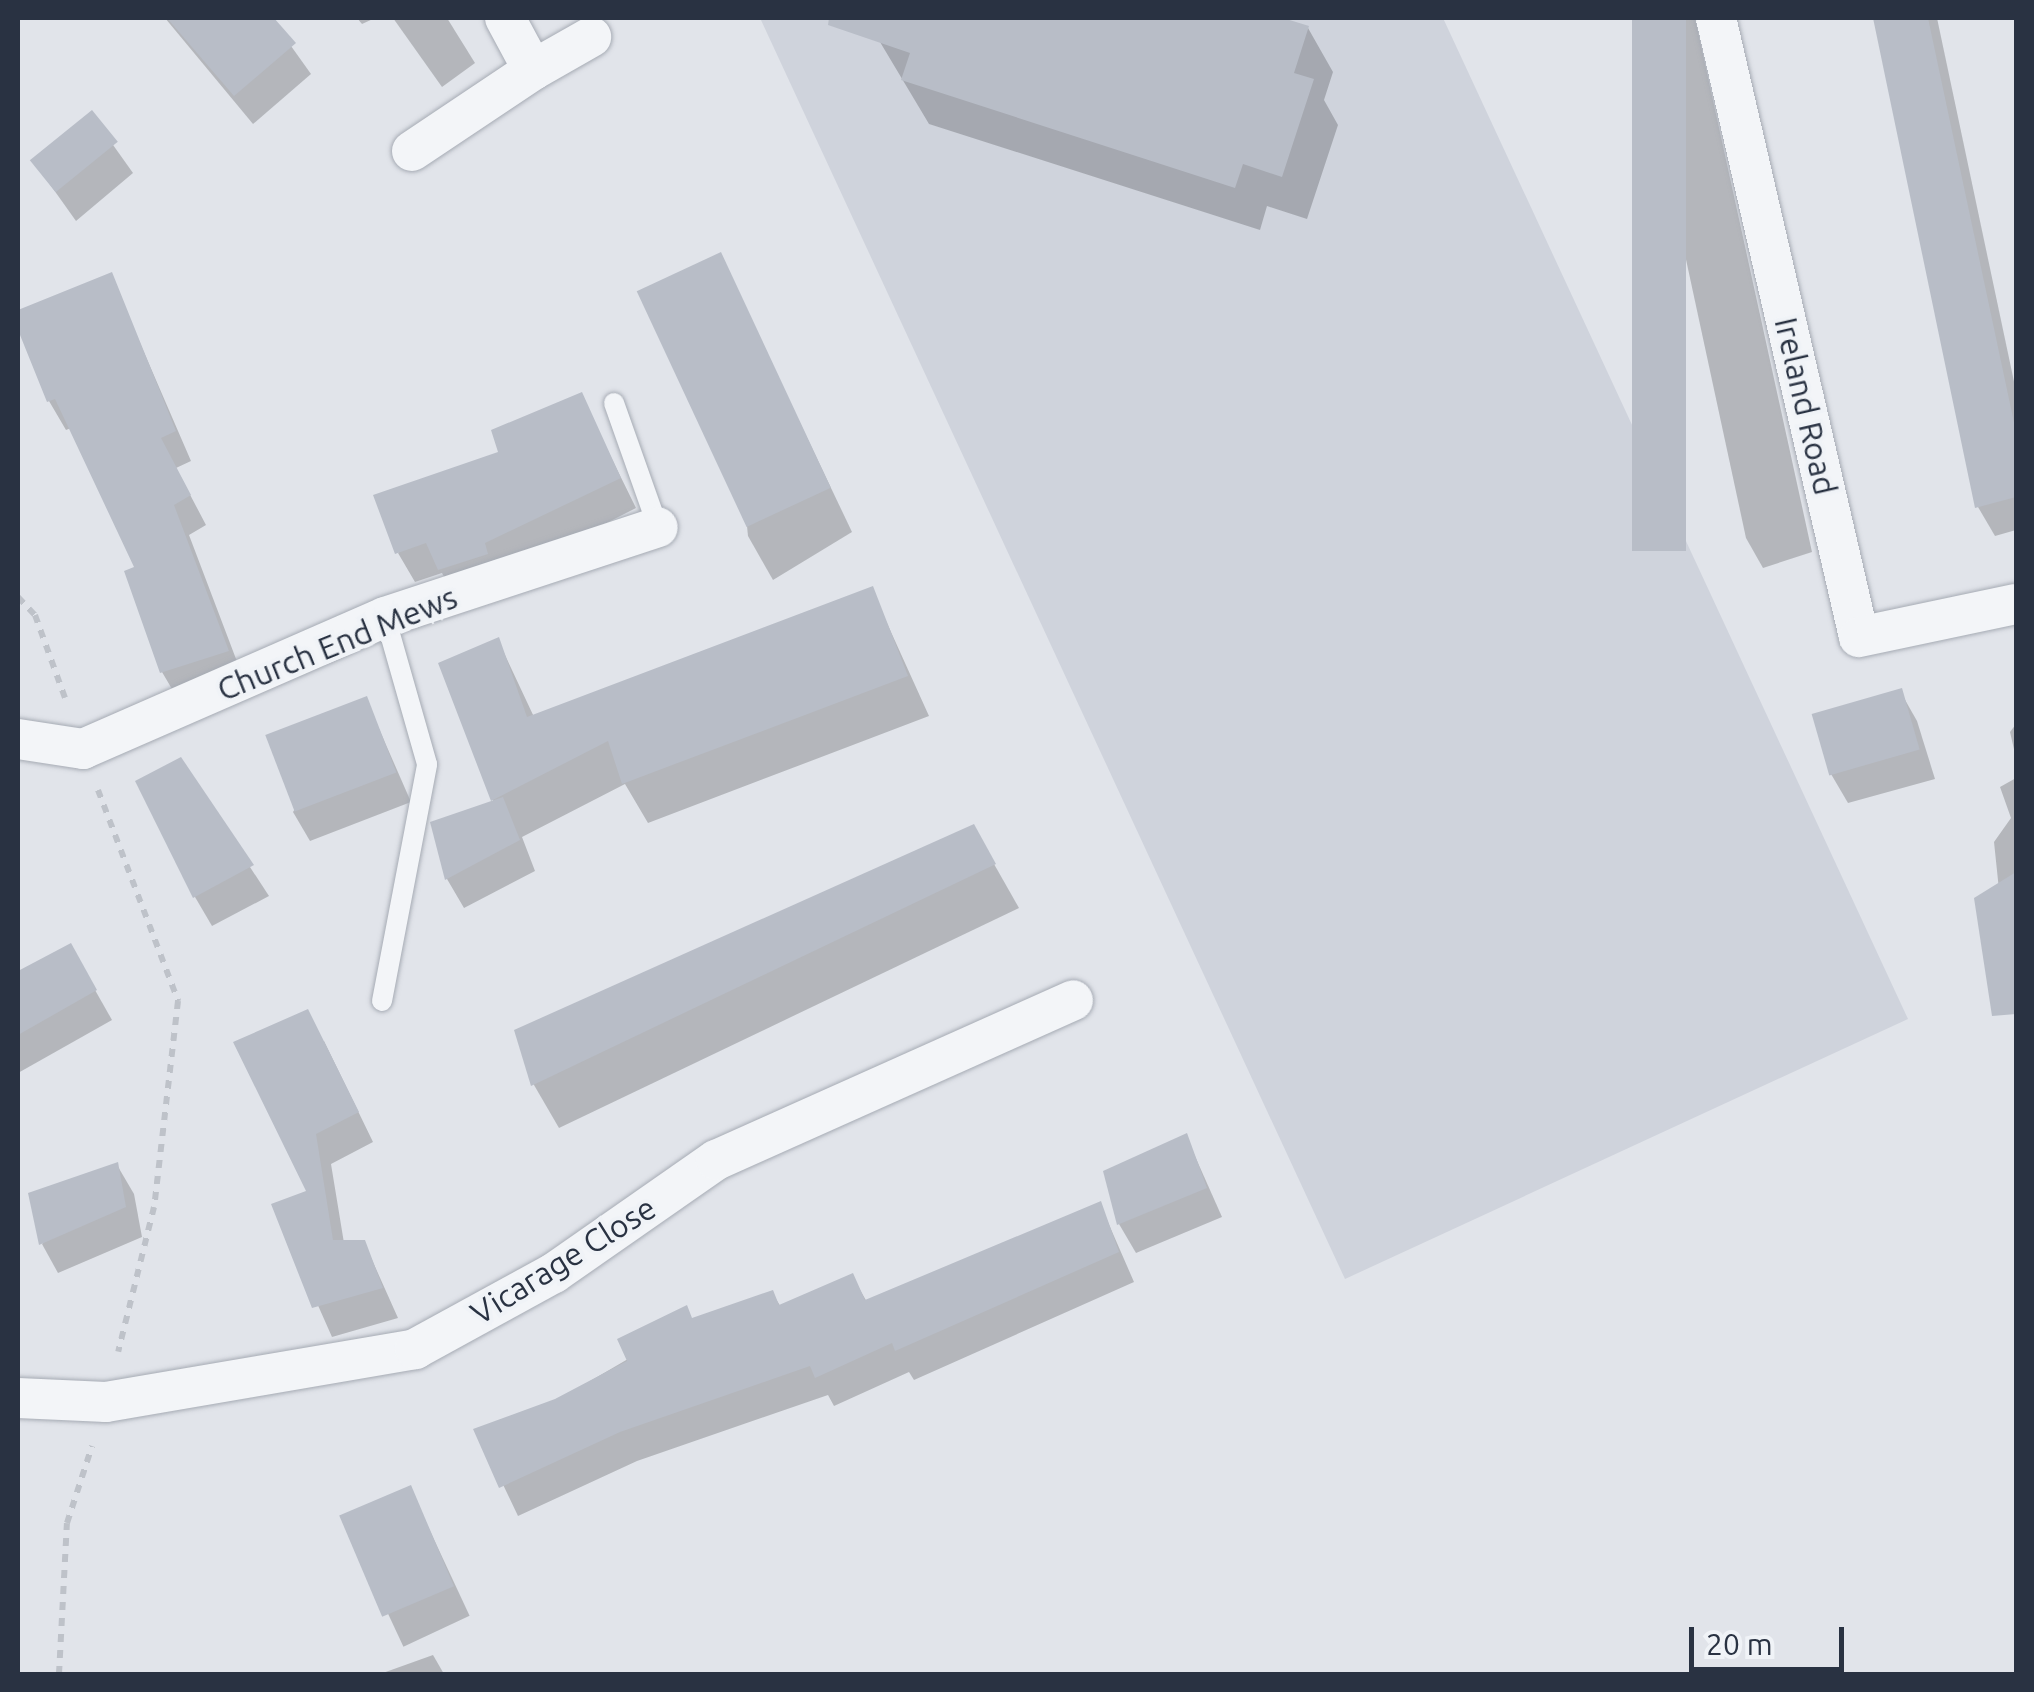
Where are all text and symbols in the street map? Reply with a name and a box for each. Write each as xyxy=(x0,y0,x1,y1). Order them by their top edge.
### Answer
street label: Ireland Road xyxy=(1767,314,1845,498)
street label: Church End Mews xyxy=(211,577,463,709)
street label: Vicarage Close xyxy=(464,1188,662,1332)
scale bar xyxy=(1694,1607,1849,1669)
text: 20 m xyxy=(1706,1627,1773,1661)

